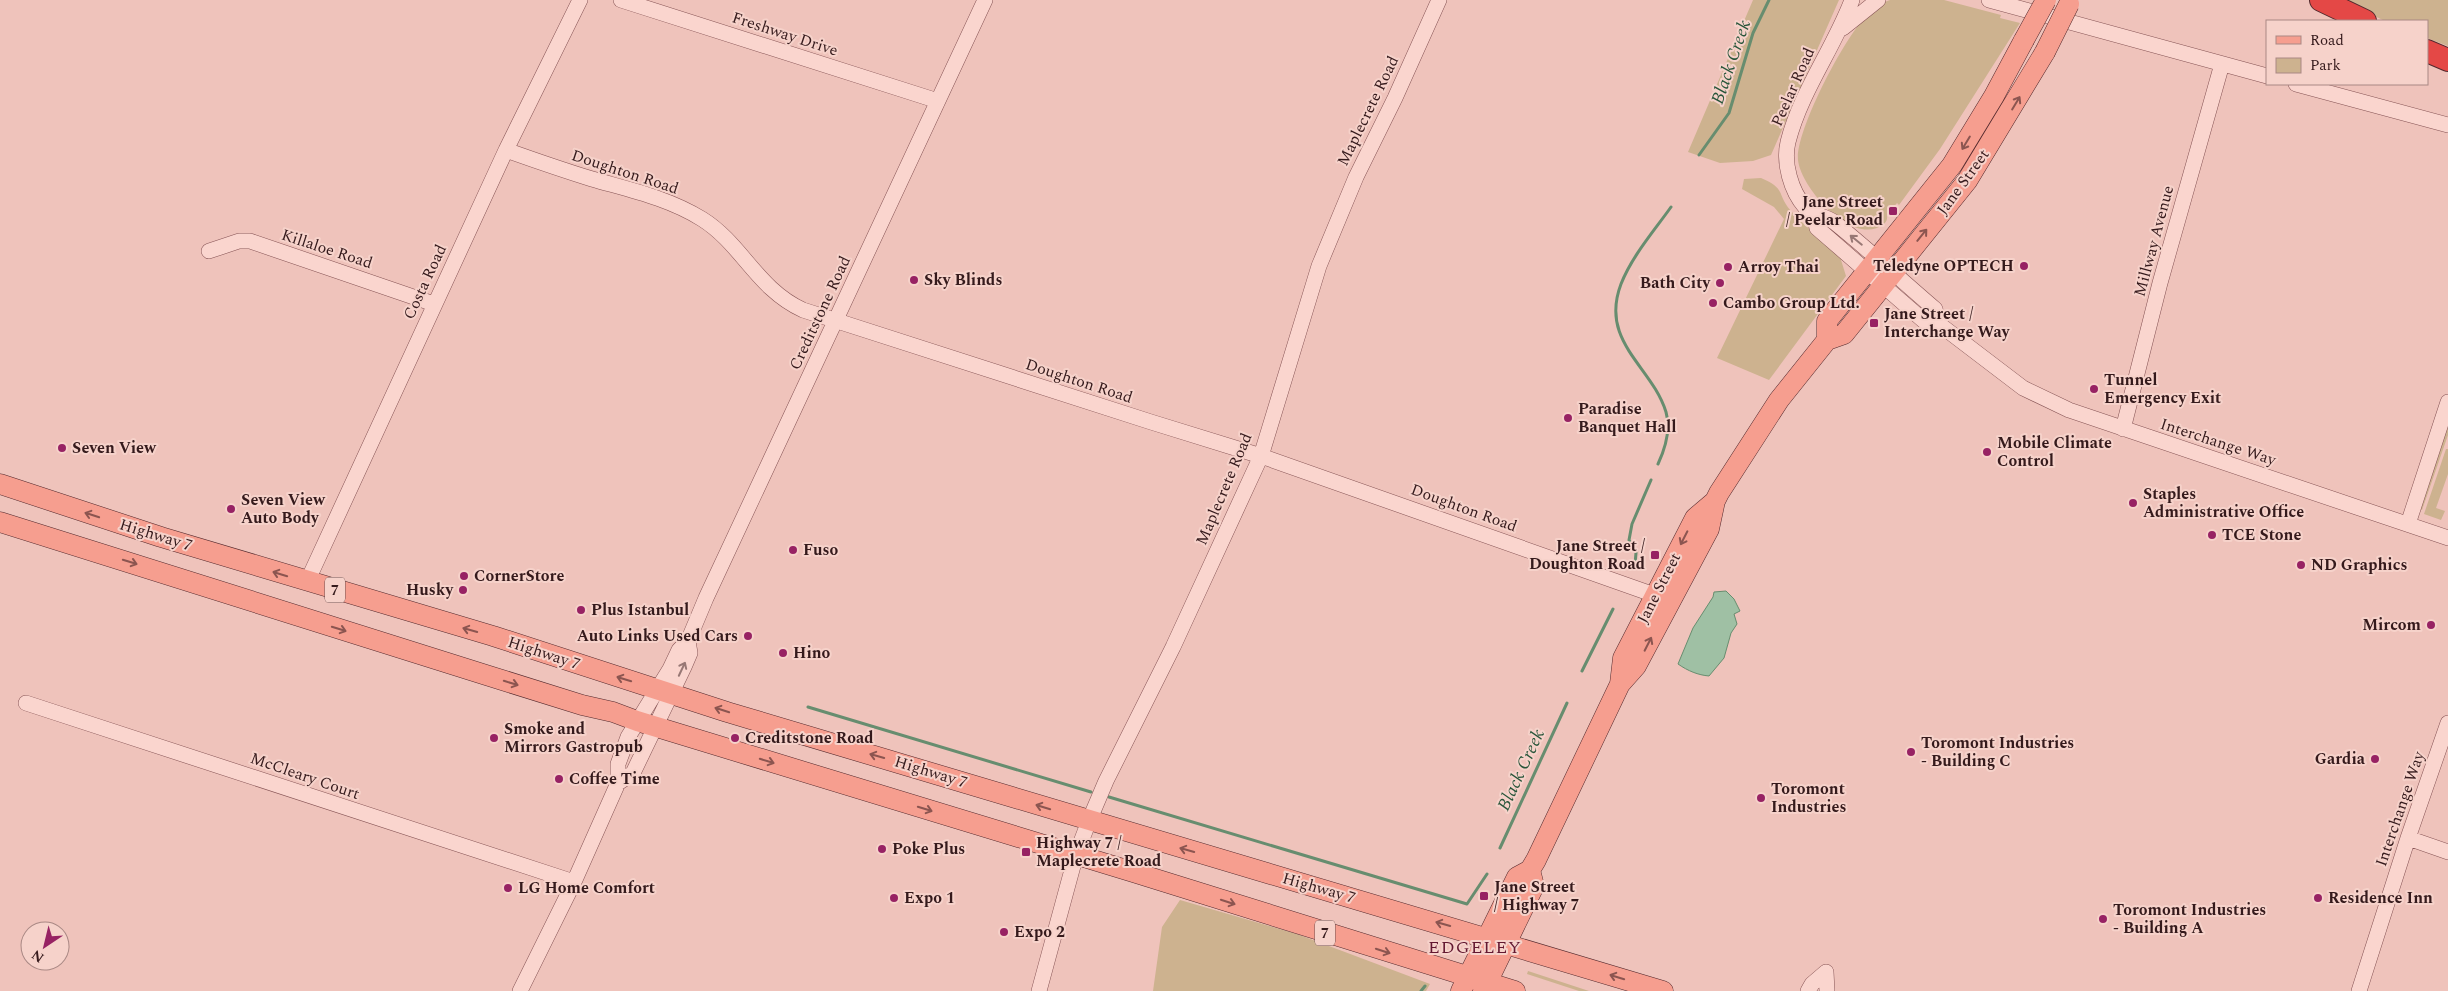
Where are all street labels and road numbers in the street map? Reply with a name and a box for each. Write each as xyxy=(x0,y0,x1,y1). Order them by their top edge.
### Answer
street label: Freshway Drive xyxy=(729,6,841,62)
street label: Peelar Road xyxy=(1765,44,1821,130)
street label: Maplecrete Road xyxy=(1331,52,1405,170)
street label: Doughton Road xyxy=(568,143,682,201)
street label: Jane Street xyxy=(1931,144,1995,220)
street label: Millway Avenue xyxy=(2128,183,2180,299)
street label: Killaloe Road xyxy=(278,223,376,275)
street label: Costa Road xyxy=(397,240,453,324)
street label: Creditstone Road xyxy=(783,252,857,374)
street label: Doughton Road xyxy=(1022,352,1136,410)
street label: Interchange Way xyxy=(2157,412,2280,472)
street label: Maplecrete Road xyxy=(1190,429,1258,549)
street label: Doughton Road xyxy=(1407,478,1521,538)
street label: Highway 7 xyxy=(117,513,195,557)
street label: Jane Street xyxy=(1631,548,1687,628)
road number: 7 xyxy=(325,578,345,602)
street label: Highway 7 xyxy=(505,630,583,676)
street label: McCleary Court xyxy=(247,746,363,806)
street label: Interchange Way xyxy=(2369,747,2431,870)
street label: Highway 7 xyxy=(892,750,970,794)
street label: Highway 7 xyxy=(1280,866,1358,910)
road number: 7 xyxy=(1315,920,1335,946)

